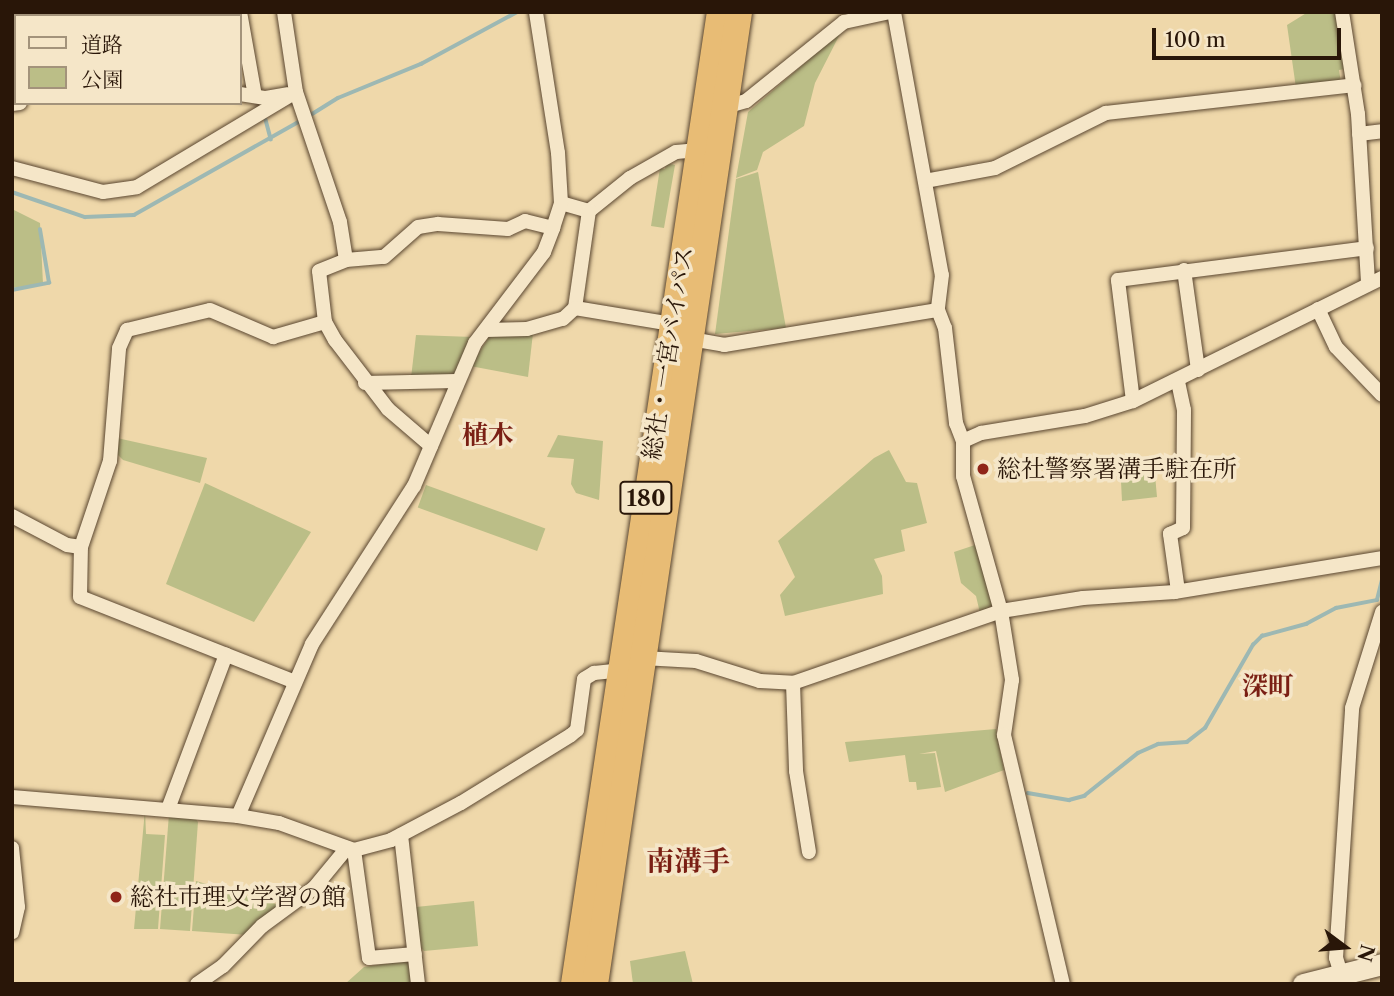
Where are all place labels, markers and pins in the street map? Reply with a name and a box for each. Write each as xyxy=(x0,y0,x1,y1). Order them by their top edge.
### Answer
place label: 総社警察署溝手駐在所 xyxy=(997,455,1237,483)
marker: 総社警察署溝手駐在所 xyxy=(975,461,991,477)
place label: 総社市理文学習の館 xyxy=(130,883,346,911)
marker: 総社市理文学習の館 xyxy=(108,889,124,905)

